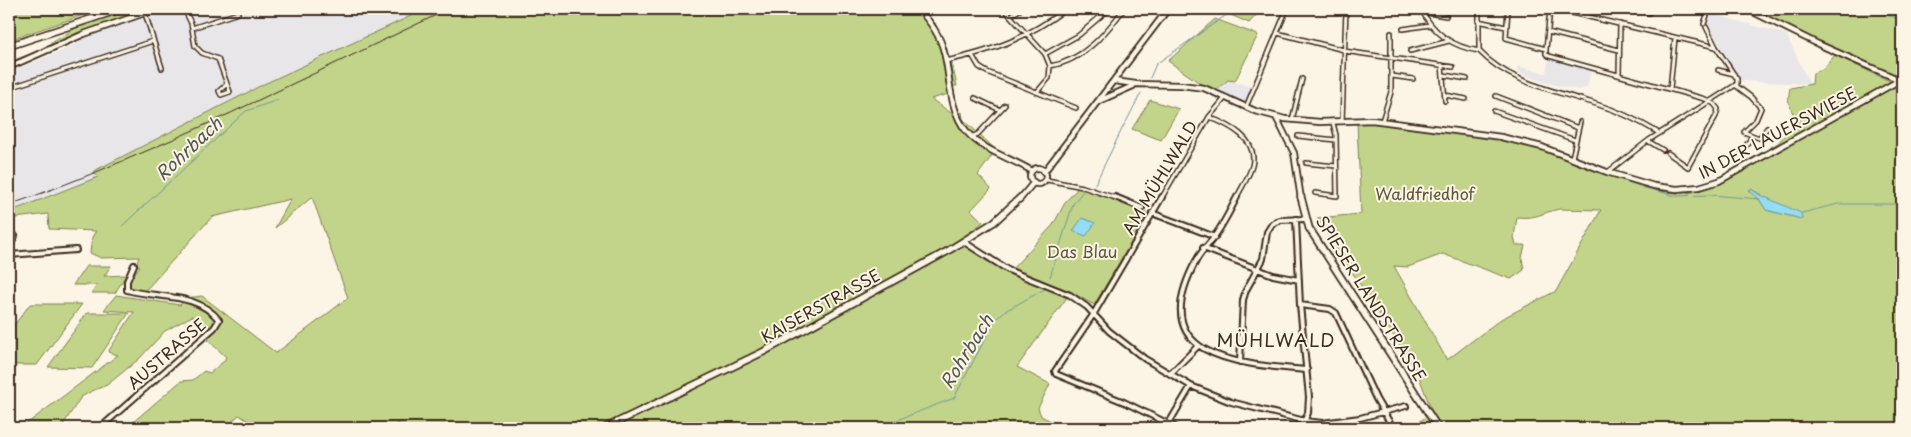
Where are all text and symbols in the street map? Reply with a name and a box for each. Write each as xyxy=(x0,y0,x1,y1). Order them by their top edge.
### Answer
street label: IN DER LAUERSWIESE xyxy=(1694,80,1860,184)
water label: Rohrbach xyxy=(149,110,228,186)
street label: AM MÜHLWALD xyxy=(1115,116,1203,238)
park label: Waldfriedhof xyxy=(1375,181,1477,205)
street label: SPIESER LANDSTRASSE xyxy=(1311,210,1433,386)
park label: Das Blau xyxy=(1047,239,1117,263)
street label: KAISERSTRASSE xyxy=(756,262,884,348)
water label: Rohrbach xyxy=(933,308,1000,393)
street label: AUSTRASSE xyxy=(121,312,211,394)
district label: MÜHLWALD xyxy=(1216,326,1336,353)

